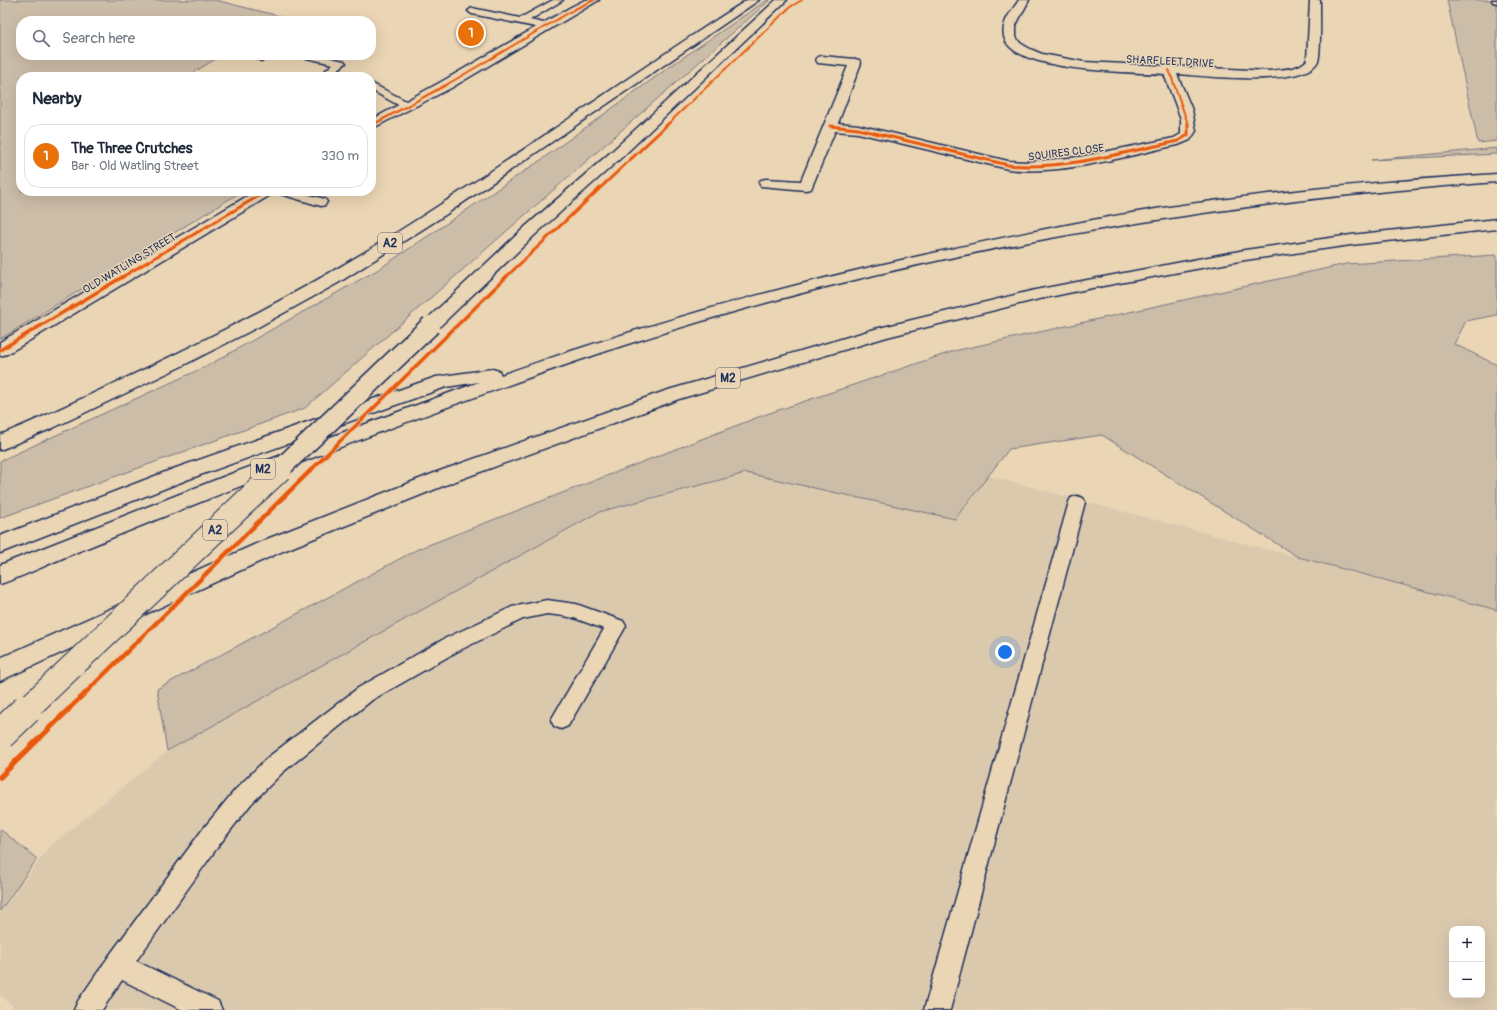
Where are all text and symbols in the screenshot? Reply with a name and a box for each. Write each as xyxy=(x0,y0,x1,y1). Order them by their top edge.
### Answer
search box xyxy=(16,16,376,60)
pin: 1 xyxy=(458,18,484,48)
icon: search xyxy=(30,27,52,49)
text: Search here xyxy=(62,29,135,48)
street label: SHARFLEET DRIVE xyxy=(1126,53,1215,70)
text: Nearby xyxy=(32,88,81,109)
text: The Three Crutches xyxy=(71,139,192,158)
street label: SQUIRES CLOSE xyxy=(1027,141,1105,164)
text: 1 xyxy=(43,148,49,164)
text: 330 m xyxy=(321,148,359,164)
text: Bar · Old Watling Street xyxy=(71,158,199,174)
street label: OLD WATLING STREET xyxy=(80,230,178,296)
road number: A2 xyxy=(378,233,402,253)
road number: M2 xyxy=(716,368,740,388)
road number: M2 xyxy=(251,459,275,479)
road number: A2 xyxy=(203,520,227,540)
your location xyxy=(995,642,1015,662)
map controls xyxy=(1449,926,1485,998)
button: + xyxy=(1449,926,1485,962)
button: − xyxy=(1449,962,1485,998)

